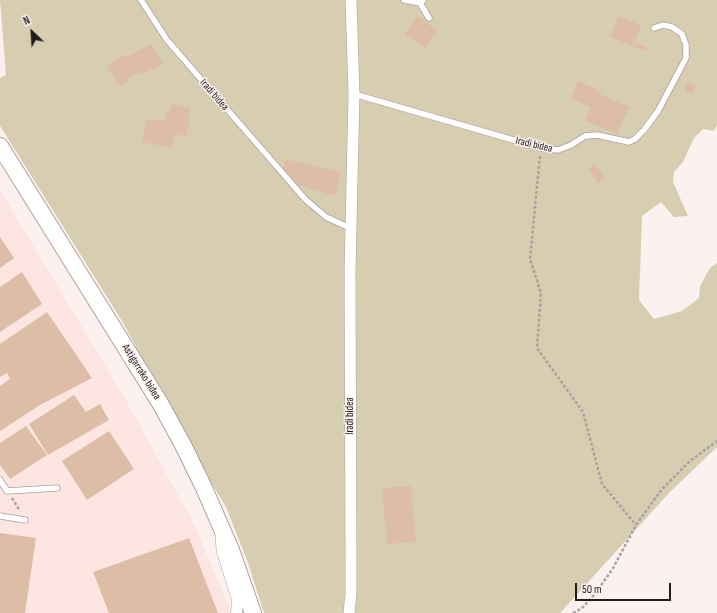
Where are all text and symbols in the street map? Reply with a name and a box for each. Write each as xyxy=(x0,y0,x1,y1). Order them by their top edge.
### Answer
north arrow xyxy=(12,12,52,52)
text: N xyxy=(21,14,32,28)
street label: Iradi bidea xyxy=(197,76,231,114)
street label: Iradi bidea xyxy=(514,134,554,156)
street label: Astigarrako bidea xyxy=(119,342,163,402)
street label: Iradi bidea xyxy=(343,397,357,435)
scale bar xyxy=(577,575,673,601)
text: 50 m xyxy=(582,582,602,597)

